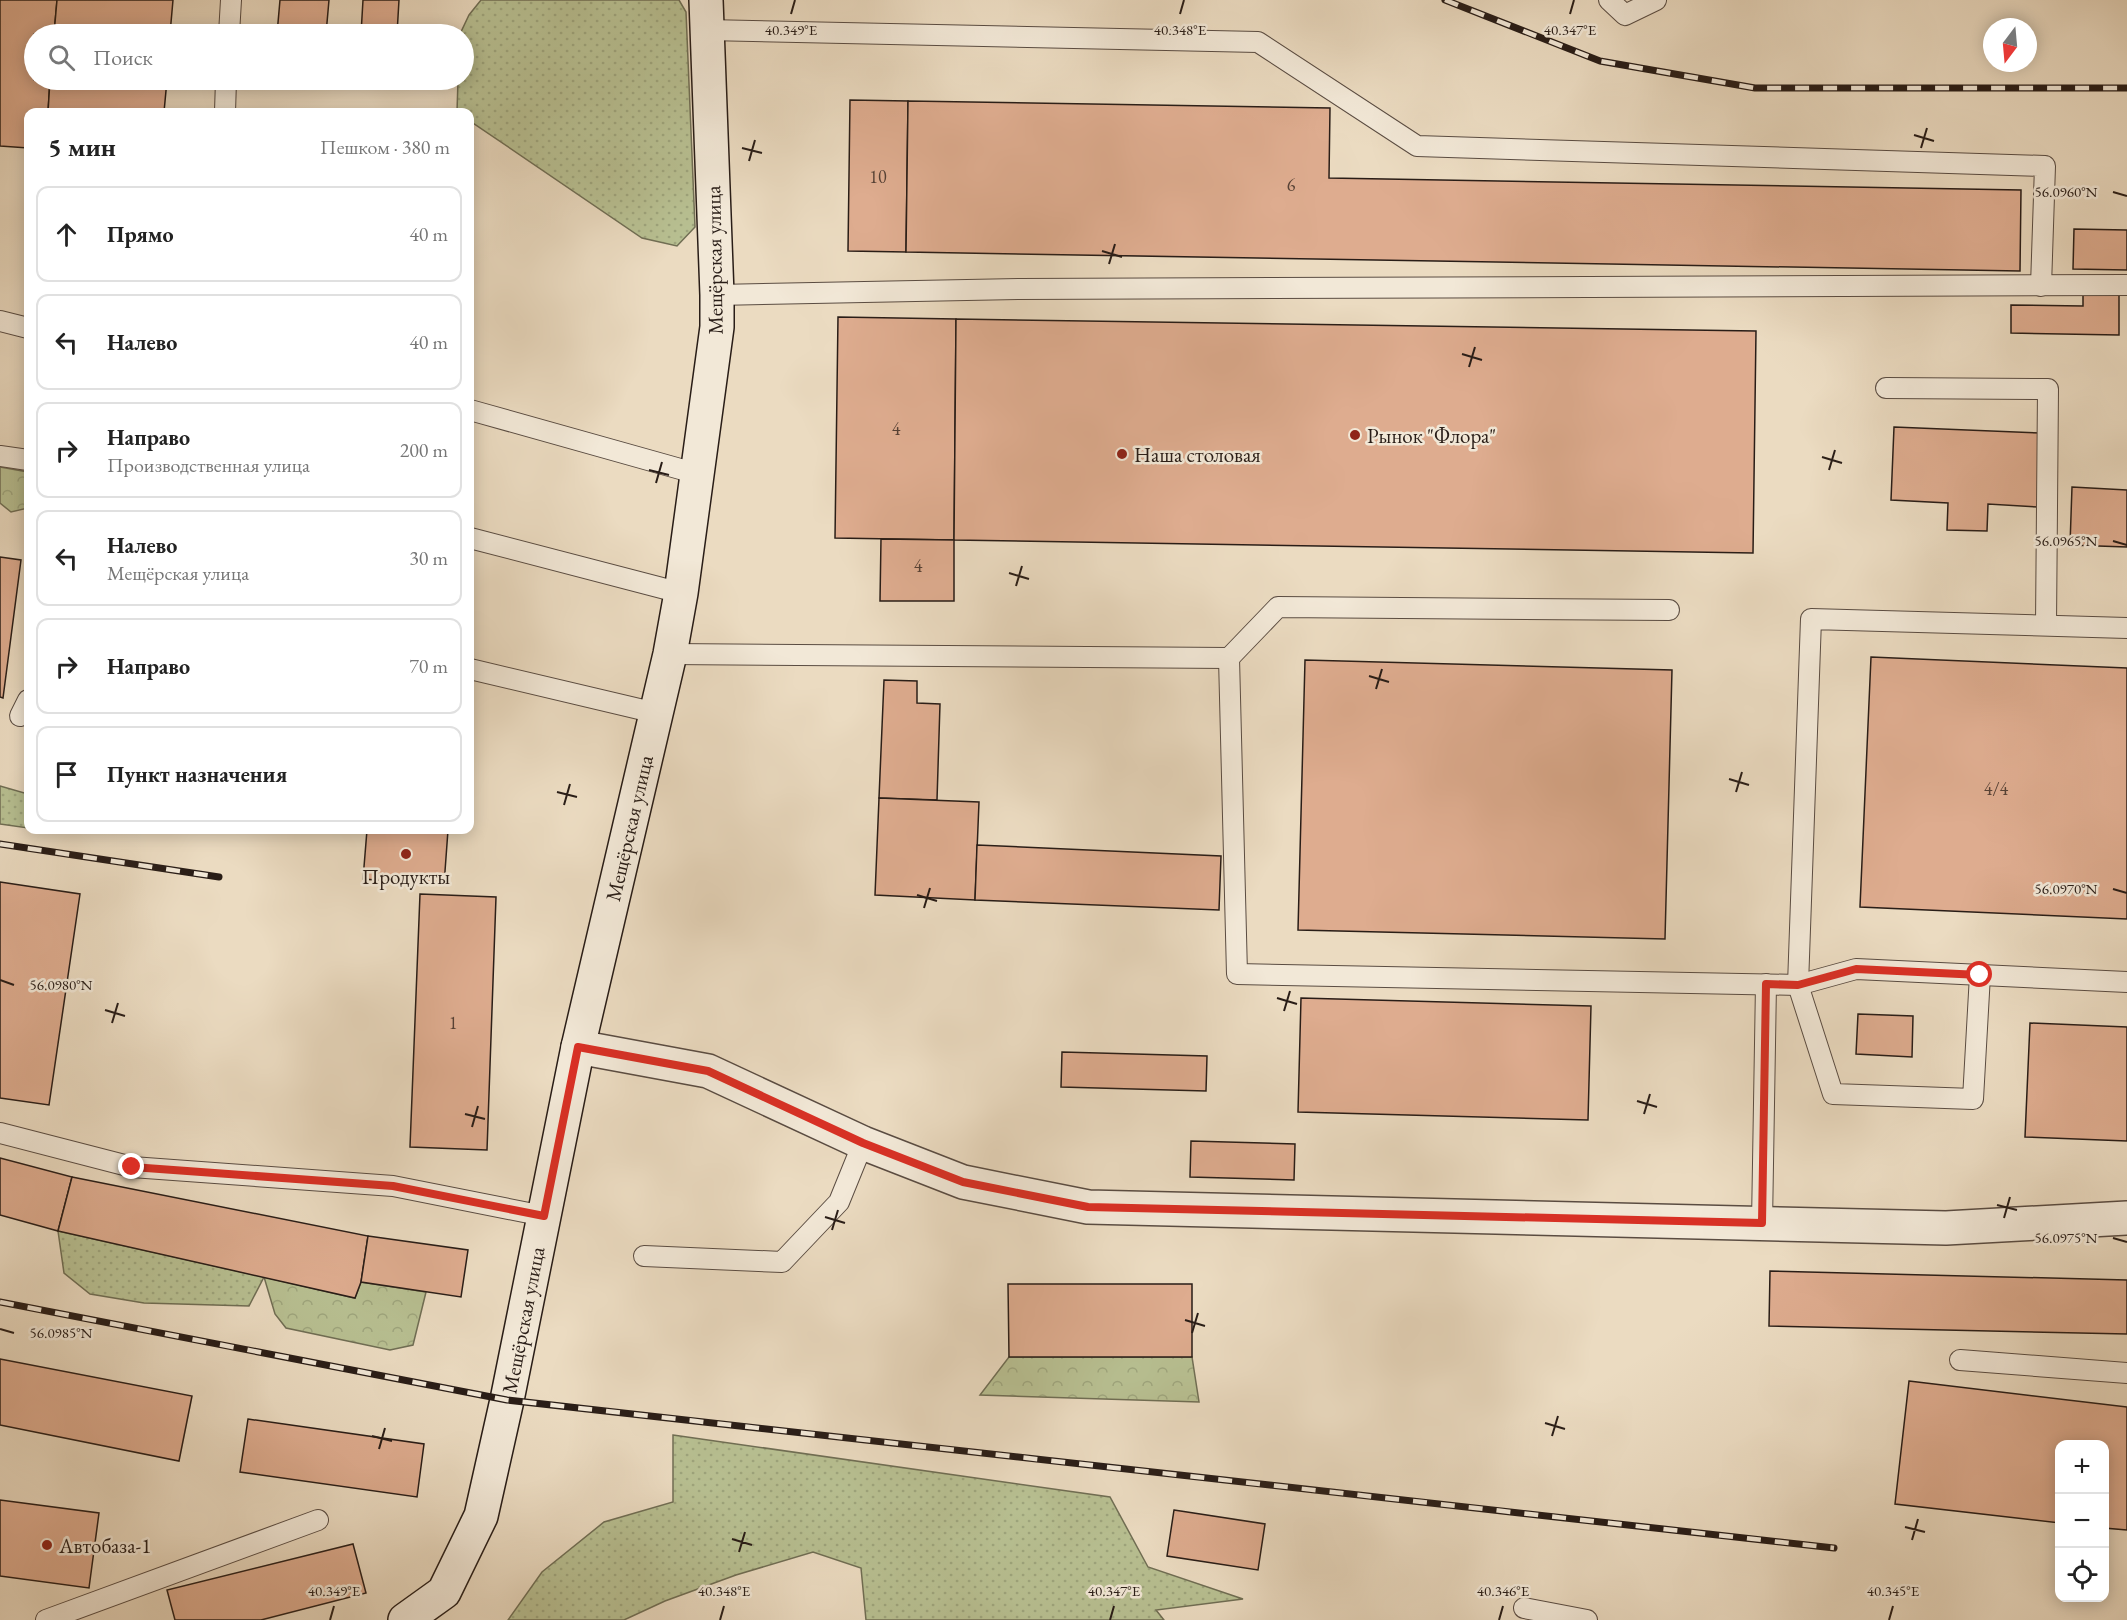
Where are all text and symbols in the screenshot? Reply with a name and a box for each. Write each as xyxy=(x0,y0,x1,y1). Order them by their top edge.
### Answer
north arrow xyxy=(1983,18,2037,72)
text: 40.349°E xyxy=(765,20,818,39)
text: 40.348°E xyxy=(1154,20,1207,39)
text: 40.347°E xyxy=(1544,20,1597,39)
search box xyxy=(24,24,474,90)
icon: search xyxy=(45,41,78,74)
text: Поиск xyxy=(93,43,153,72)
text: 5 мин xyxy=(48,130,116,164)
text: Пешком · 380 m xyxy=(320,134,450,160)
house number: 10 xyxy=(869,165,887,188)
house number: 6 xyxy=(1287,173,1296,196)
text: 56.0960°N xyxy=(2035,182,2098,201)
street label: Мещёрская улица xyxy=(699,185,729,335)
icon: ahead xyxy=(50,218,83,251)
text: Прямо xyxy=(107,220,174,249)
text: 40 m xyxy=(409,221,448,247)
icon: left xyxy=(50,326,83,359)
text: Налево xyxy=(107,328,177,357)
text: 40 m xyxy=(409,329,448,355)
house number: 4 xyxy=(892,417,901,440)
place label: Рынок "Флора" xyxy=(1367,422,1496,449)
text: Направо xyxy=(107,423,190,452)
marker: Рынок "Флора" xyxy=(1348,428,1362,442)
icon: right xyxy=(50,434,83,467)
text: 200 m xyxy=(400,437,448,463)
place label: Наша столовая xyxy=(1134,441,1261,468)
marker: Наша столовая xyxy=(1115,447,1129,461)
text: Производственная улица xyxy=(107,452,310,478)
text: Налево xyxy=(107,531,177,560)
text: 56.0965°N xyxy=(2035,531,2098,550)
icon: left xyxy=(50,542,83,575)
text: 30 m xyxy=(409,545,448,571)
house number: 4 xyxy=(914,554,923,577)
text: Мещёрская улица xyxy=(107,560,249,586)
icon: right xyxy=(50,650,83,683)
text: Направо xyxy=(107,652,190,681)
text: 70 m xyxy=(409,653,448,679)
street label: Мещёрская улица xyxy=(599,752,659,904)
icon: arrive xyxy=(50,758,83,791)
text: Пункт назначения xyxy=(107,760,287,789)
house number: 4/4 xyxy=(1984,777,2009,800)
marker: Продукты xyxy=(399,847,413,861)
place label: Продукты xyxy=(362,863,450,890)
text: 56.0970°N xyxy=(2035,879,2098,898)
route start xyxy=(1966,961,1992,987)
text: 56.0980°N xyxy=(30,975,93,994)
house number: 1 xyxy=(449,1011,457,1034)
route end xyxy=(118,1153,144,1179)
text: 56.0975°N xyxy=(2035,1228,2098,1247)
street label: Мещёрская улица xyxy=(496,1244,551,1396)
text: 56.0985°N xyxy=(30,1323,93,1342)
map controls xyxy=(2055,1440,2109,1602)
button: + xyxy=(2055,1440,2109,1494)
button: − xyxy=(2055,1494,2109,1548)
place label: Автобаза-1 xyxy=(58,1532,151,1559)
marker: Автобаза-1 xyxy=(40,1538,54,1552)
button: locate xyxy=(2055,1548,2109,1602)
text: 40.349°E xyxy=(308,1581,361,1600)
text: 40.348°E xyxy=(698,1581,751,1600)
text: 40.347°E xyxy=(1088,1581,1141,1600)
text: 40.346°E xyxy=(1477,1581,1530,1600)
text: 40.345°E xyxy=(1867,1581,1920,1600)

